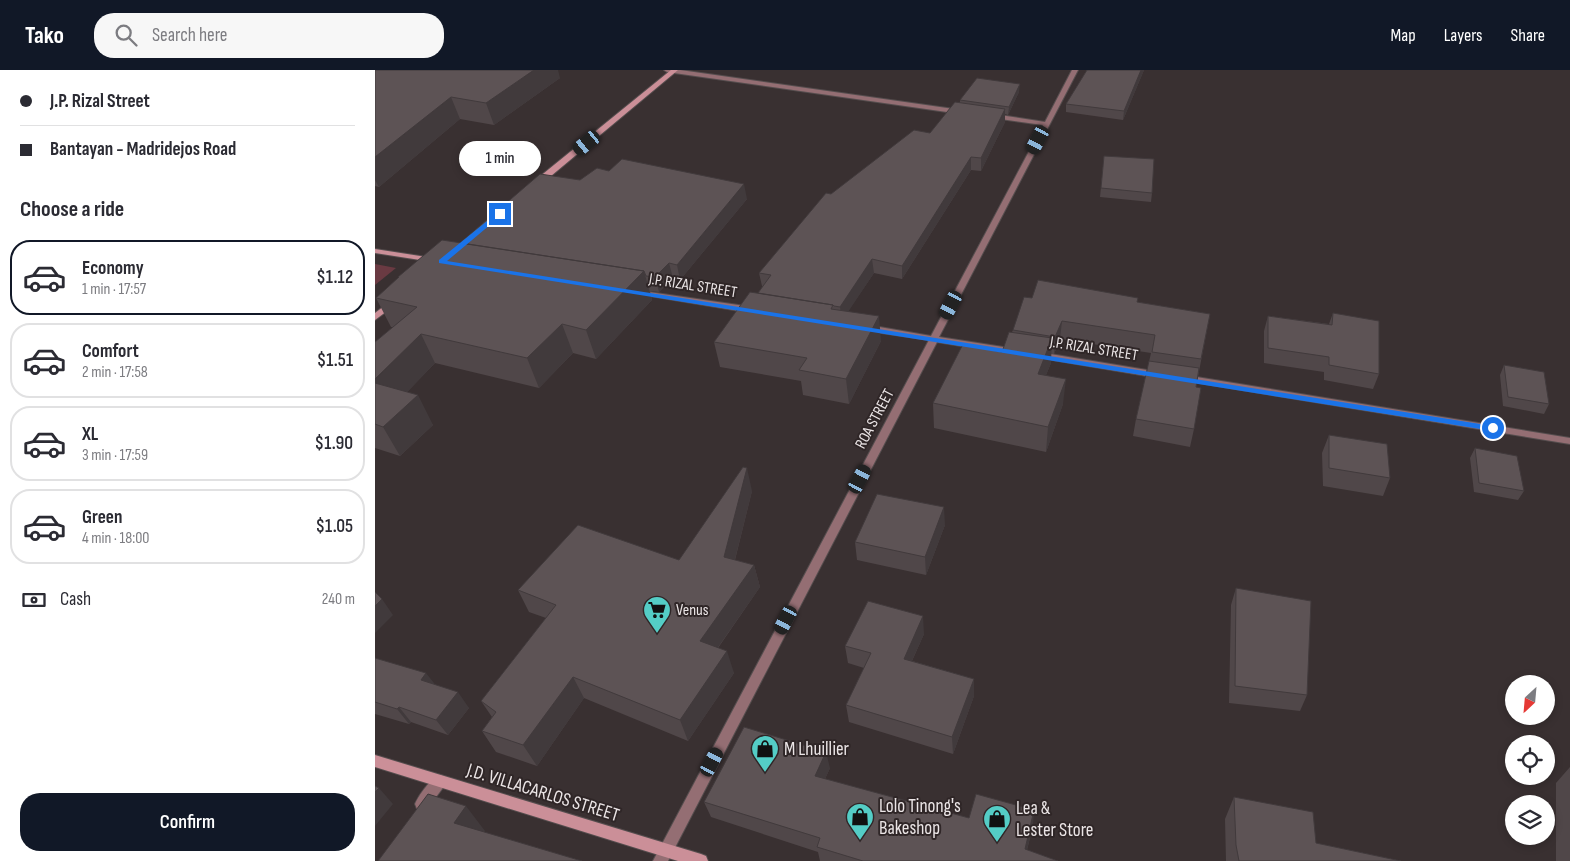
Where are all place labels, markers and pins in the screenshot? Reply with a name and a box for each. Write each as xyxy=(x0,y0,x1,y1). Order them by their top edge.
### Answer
supermarket icon: Venus xyxy=(642,595,672,634)
place label: Venus xyxy=(676,601,709,620)
shop icon: M Lhuillier xyxy=(750,734,780,773)
place label: M Lhuillier xyxy=(784,738,850,761)
place label: Lolo Tinong's Bakeshop xyxy=(879,795,961,840)
place label: Lea & Lester Store xyxy=(1016,797,1093,842)
shop icon: Lolo Tinong's Bakeshop xyxy=(845,802,875,841)
shop icon: Lea & Lester Store xyxy=(982,804,1012,843)

